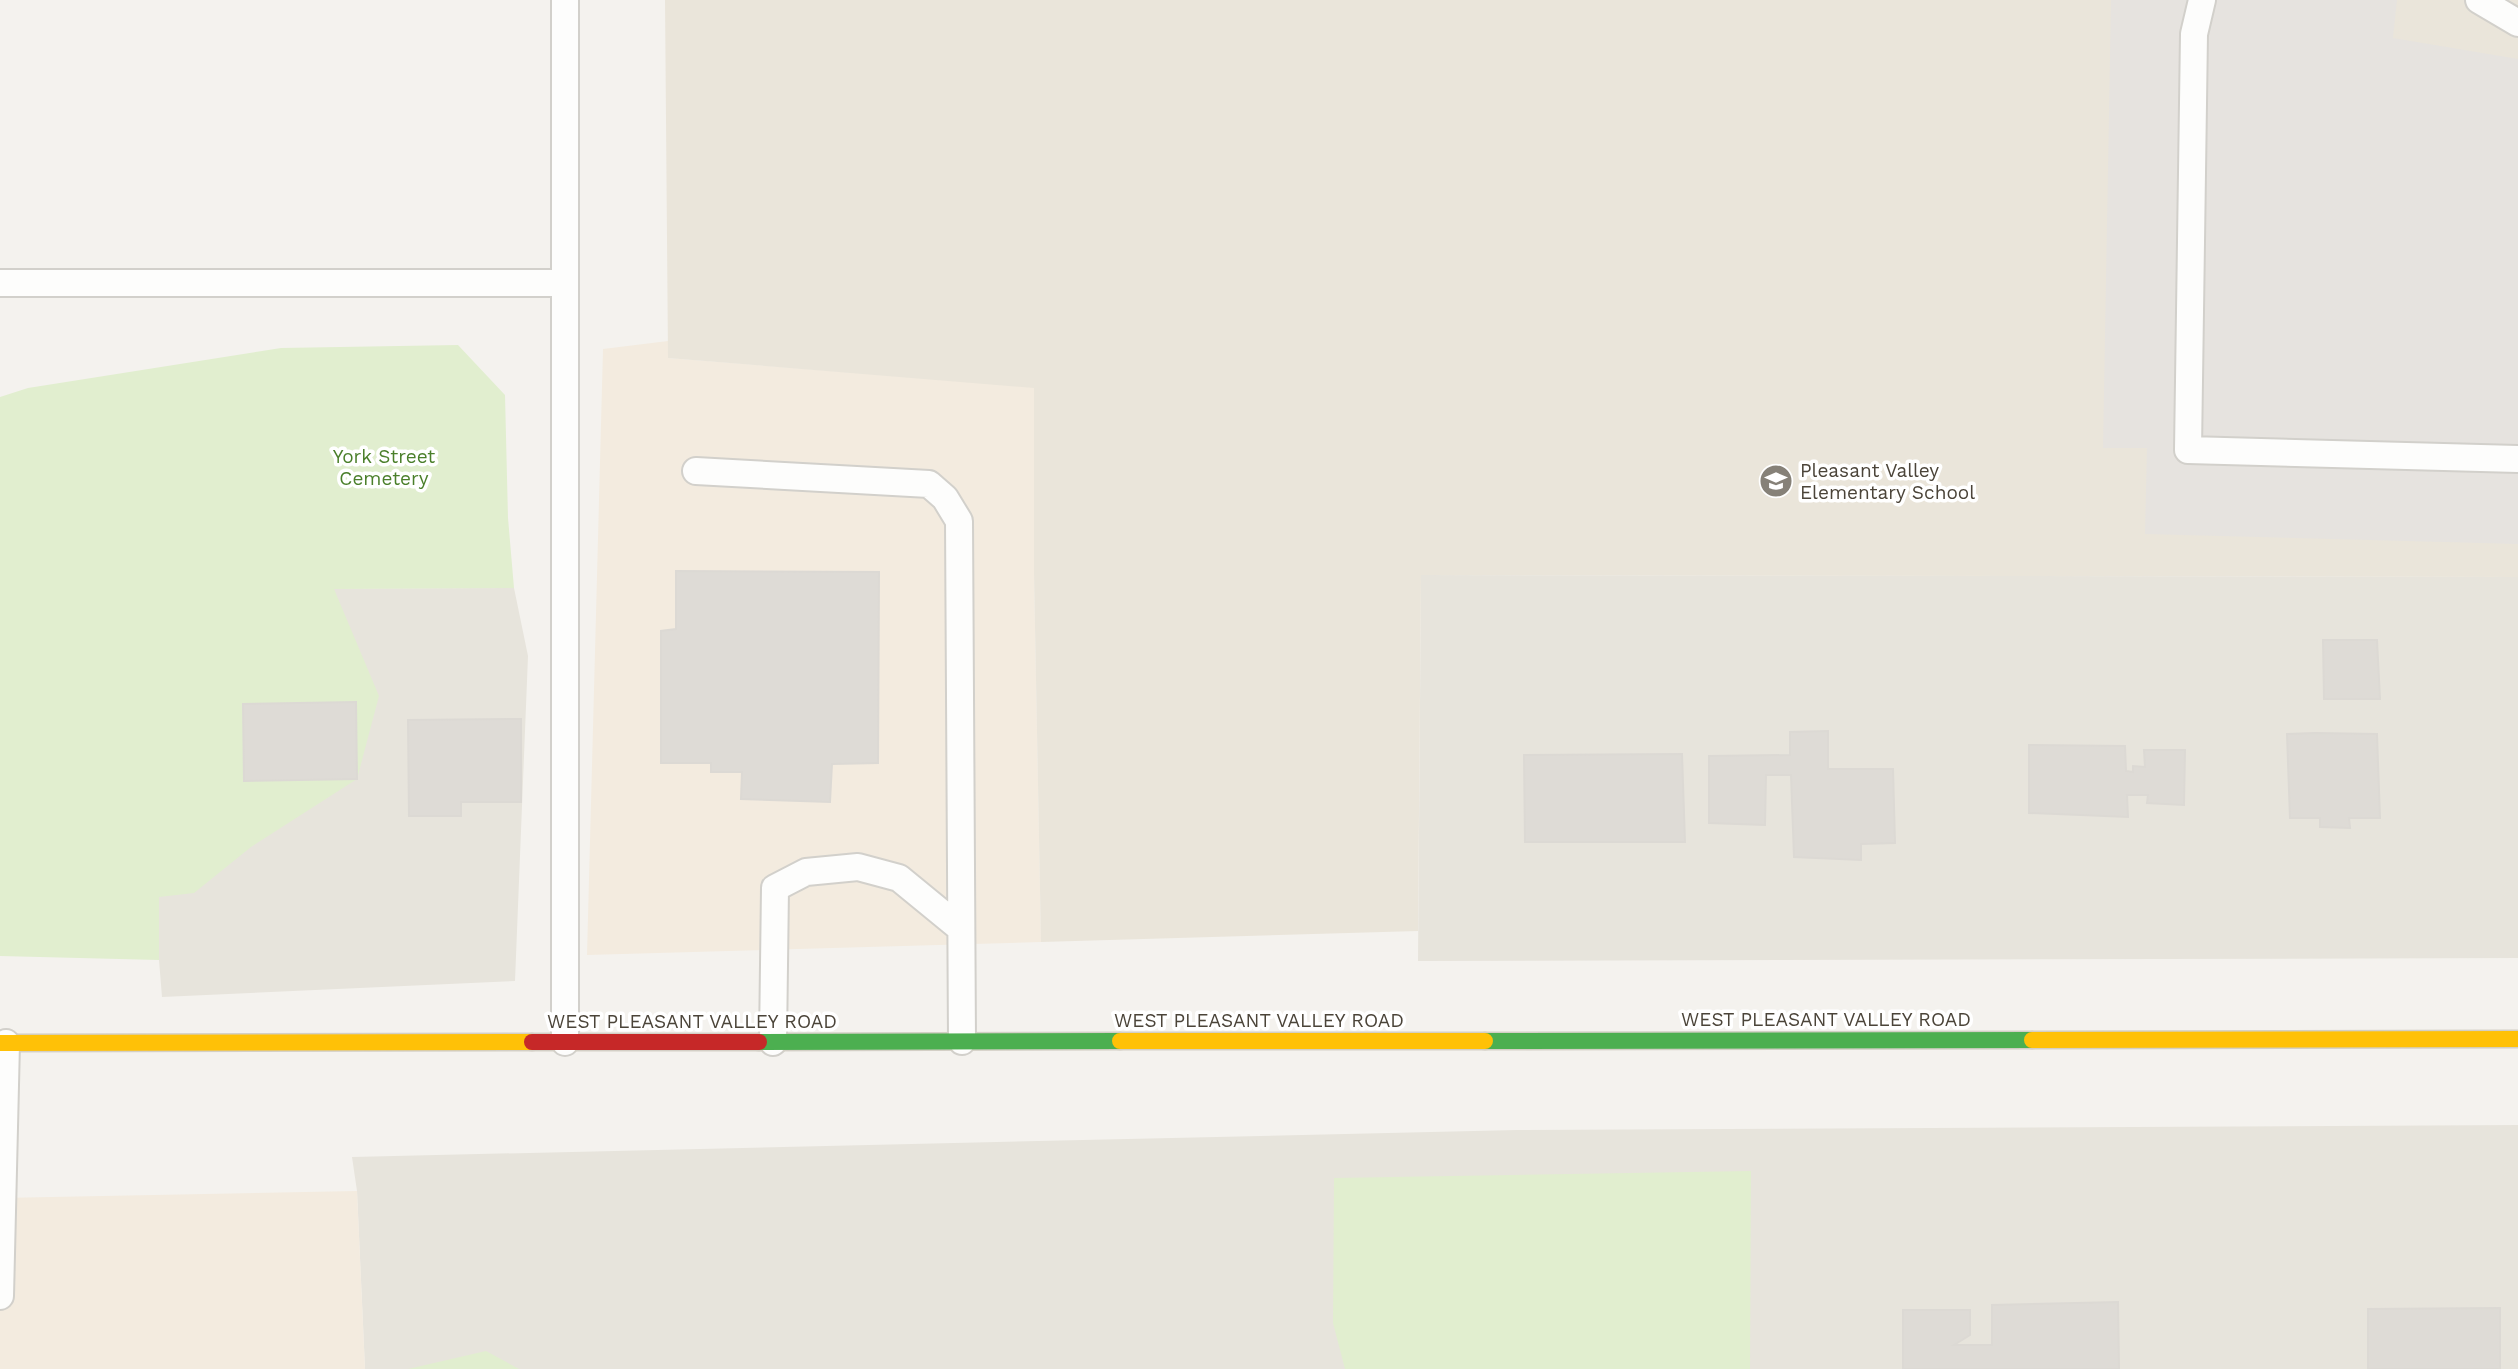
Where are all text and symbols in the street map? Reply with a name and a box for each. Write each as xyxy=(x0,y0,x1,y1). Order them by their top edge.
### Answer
park label: York Street Cemetery xyxy=(333,445,435,490)
place label: Pleasant Valley Elementary School xyxy=(1800,459,1975,504)
school or university icon: Pleasant Valley Elementary School xyxy=(1757,462,1795,500)
street label: WEST PLEASANT VALLEY ROAD xyxy=(1681,1008,1971,1031)
street label: WEST PLEASANT VALLEY ROAD xyxy=(1114,1009,1404,1032)
street label: WEST PLEASANT VALLEY ROAD xyxy=(547,1010,837,1033)

